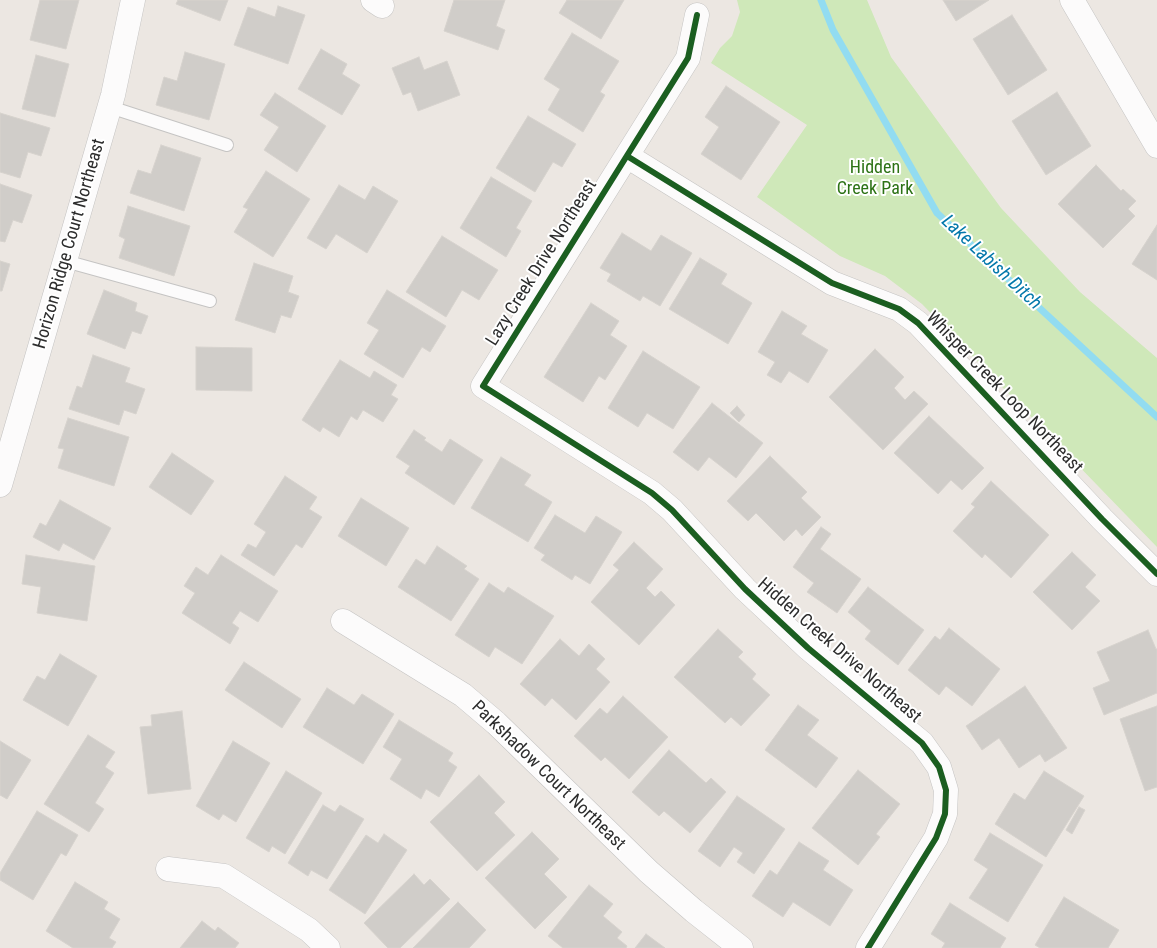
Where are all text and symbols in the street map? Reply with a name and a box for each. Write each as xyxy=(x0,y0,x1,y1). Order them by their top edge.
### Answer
street label: Horizon Ridge Court Northeast xyxy=(30,136,110,352)
park label: Hidden Creek Park xyxy=(837,157,913,200)
street label: Lazy Creek Drive Northeast xyxy=(482,176,602,350)
water label: Lake Labish Ditch xyxy=(936,211,1046,315)
street label: Whisper Creek Loop Northeast xyxy=(921,308,1087,478)
street label: Hidden Creek Drive Northeast xyxy=(753,574,925,728)
street label: Parkshadow Court Northeast xyxy=(467,697,629,855)

